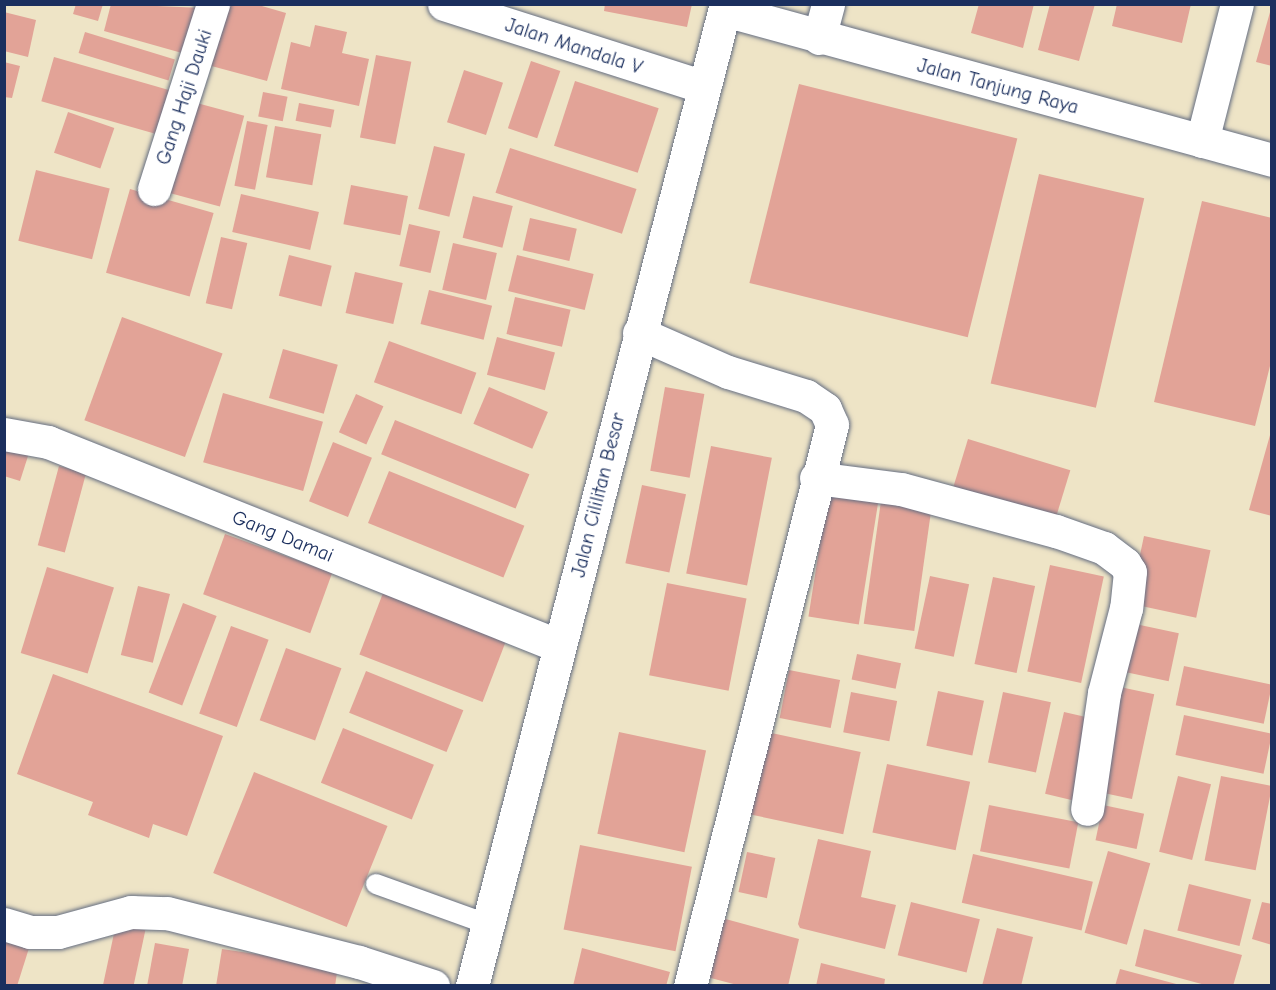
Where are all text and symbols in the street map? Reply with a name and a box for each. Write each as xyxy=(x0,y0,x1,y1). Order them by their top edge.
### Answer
street label: Jalan Mandala V xyxy=(502,12,646,80)
street label: Gang Haji Dauki xyxy=(151,26,217,168)
street label: Jalan Tanjung Raya xyxy=(915,53,1081,119)
street label: Jalan Cililitan Besar xyxy=(566,410,630,580)
street label: Gang Damai xyxy=(229,505,337,567)

